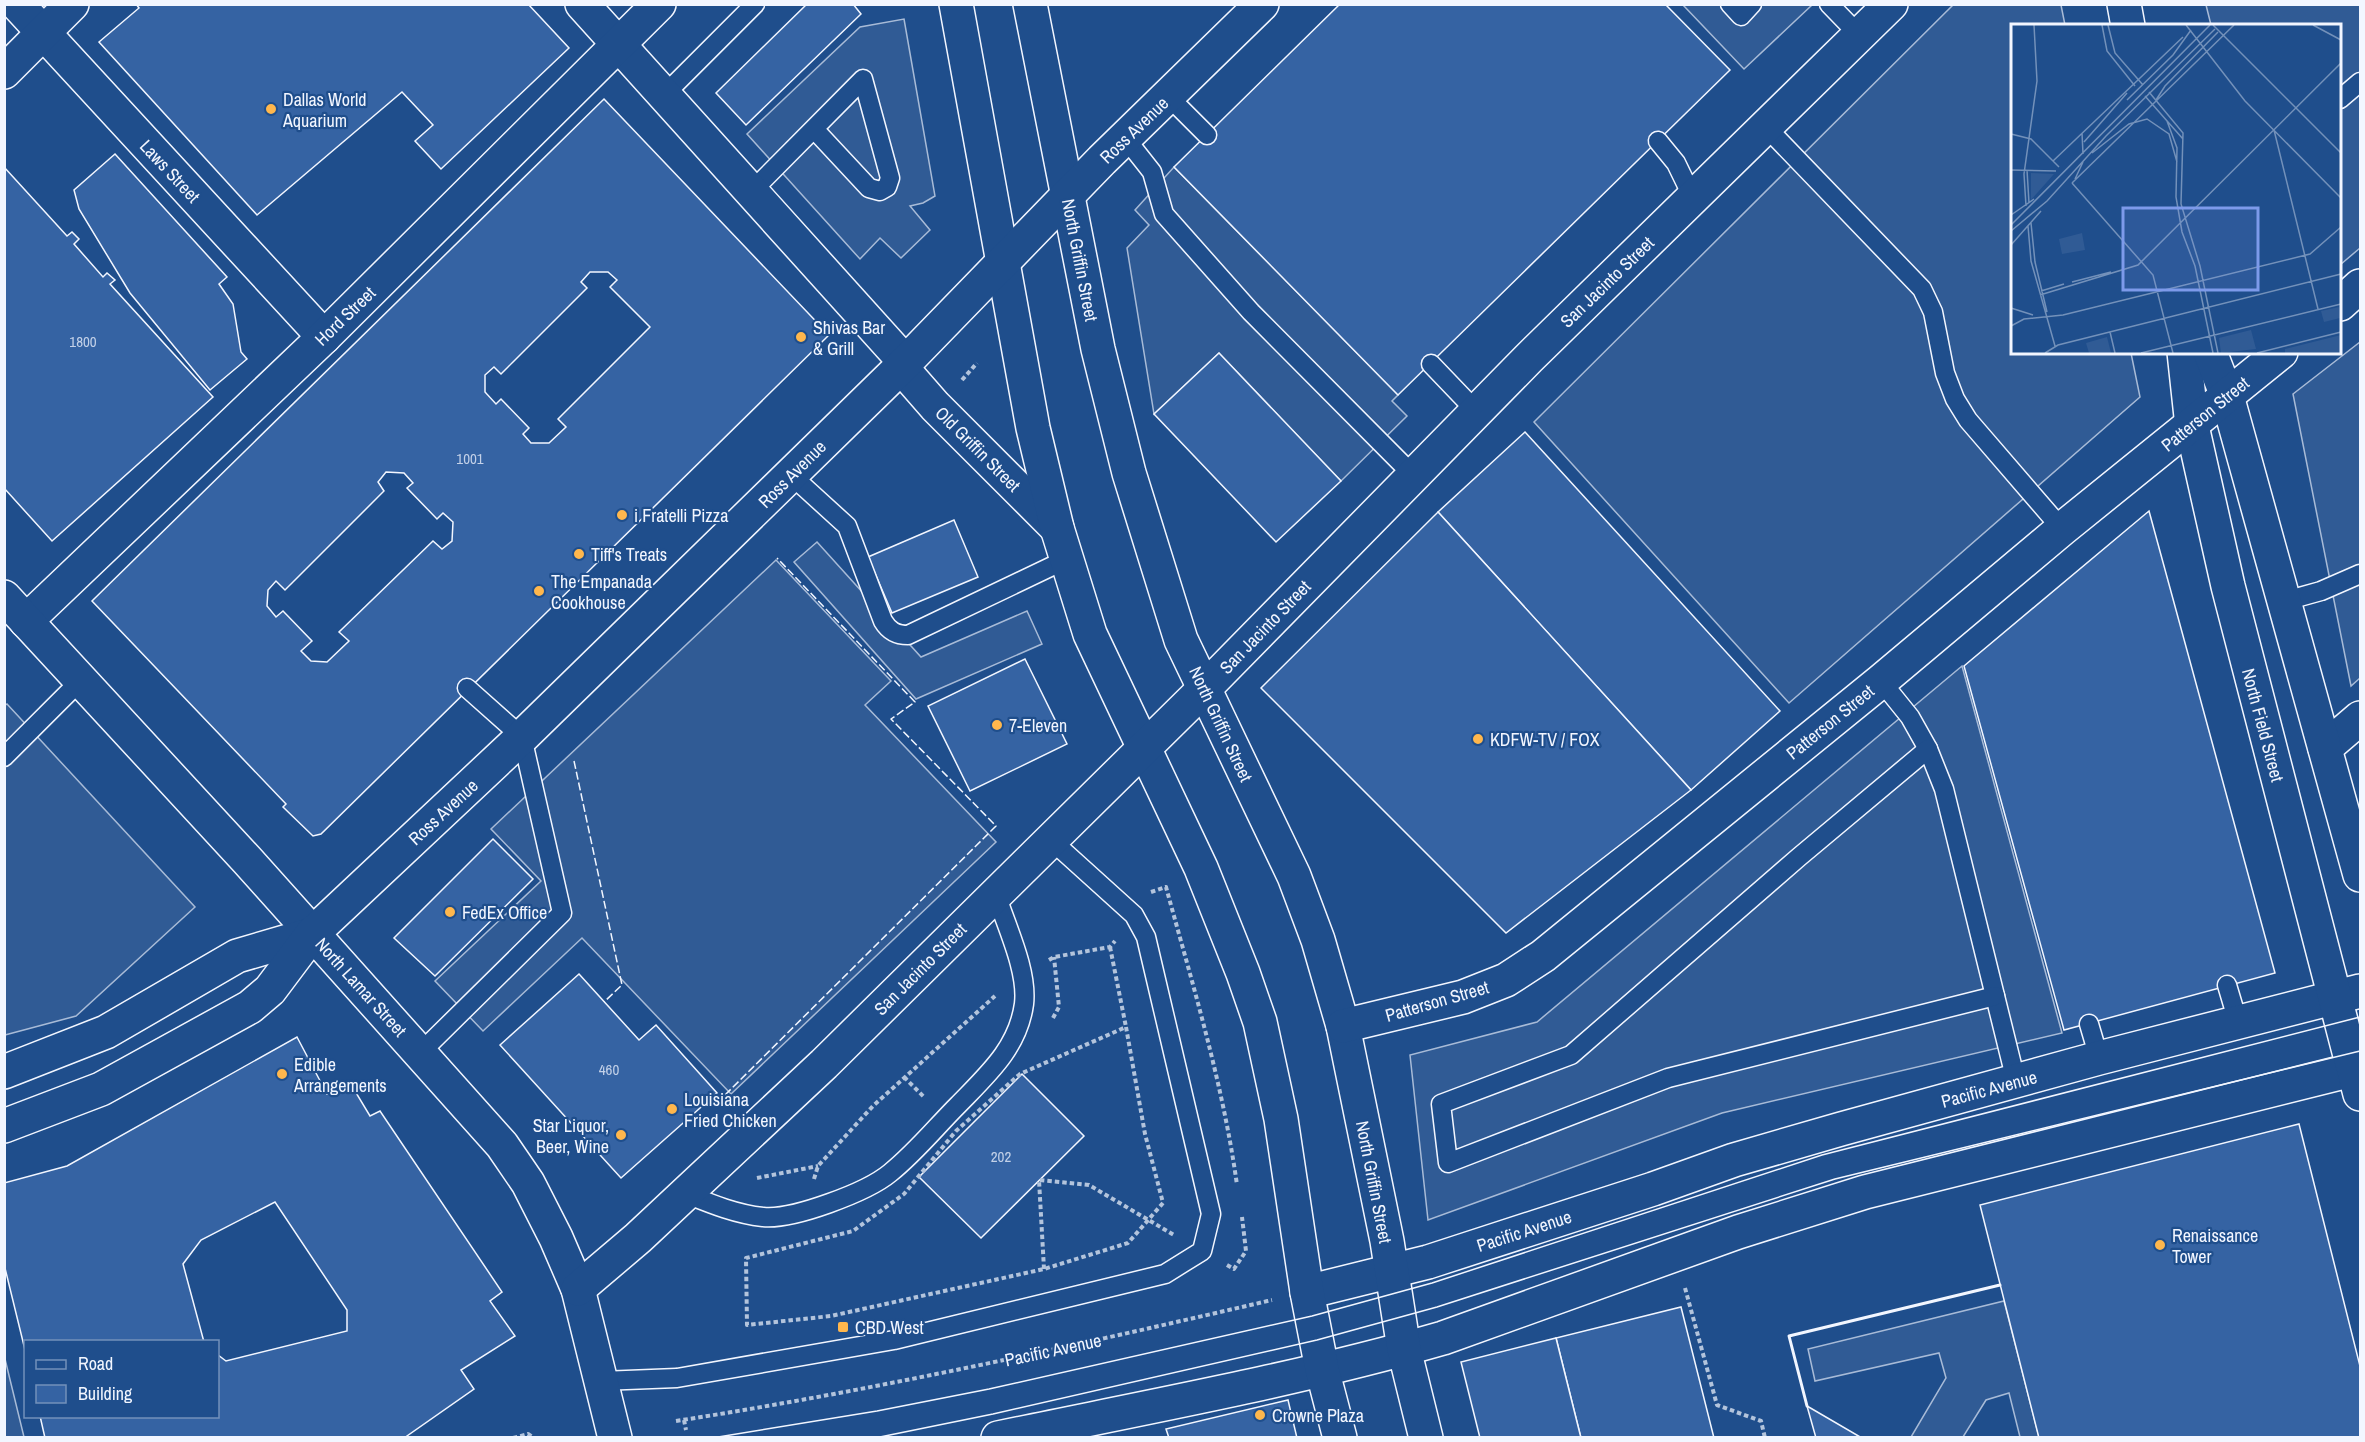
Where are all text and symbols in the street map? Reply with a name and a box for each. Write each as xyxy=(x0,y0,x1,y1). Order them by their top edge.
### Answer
inset map xyxy=(2011,24,2341,354)
place label: Dallas World Aquarium xyxy=(282,87,366,133)
street label: Ross Avenue xyxy=(1094,91,1174,169)
marker: Dallas World Aquarium xyxy=(264,102,278,116)
street label: Laws Street xyxy=(134,134,206,208)
street label: North Griffin Street xyxy=(1056,197,1104,323)
street label: San Jacinto Street xyxy=(1555,231,1659,333)
street label: Hord Street xyxy=(309,281,381,351)
place label: Shivas Bar & Grill xyxy=(813,315,885,361)
marker: Shivas Bar & Grill xyxy=(794,330,808,344)
house number: 1800 xyxy=(69,331,97,352)
street label: Patterson Street xyxy=(2156,371,2254,457)
street label: Old Griffin Street xyxy=(930,401,1026,497)
street label: Ross Avenue xyxy=(752,434,832,514)
house number: 1001 xyxy=(456,448,484,469)
place label: i Fratelli Pizza xyxy=(634,503,728,528)
marker: i Fratelli Pizza xyxy=(615,508,629,522)
place label: Tiff's Treats xyxy=(591,542,667,567)
marker: Tiff's Treats xyxy=(572,547,586,561)
place label: The Empanada Cookhouse xyxy=(551,569,652,615)
street label: San Jacinto Street xyxy=(1214,575,1316,679)
marker: The Empanada Cookhouse xyxy=(532,584,546,598)
street label: North Griffin Street xyxy=(1183,662,1259,786)
street label: North Field Street xyxy=(2236,665,2290,785)
street label: Patterson Street xyxy=(1781,679,1879,765)
place label: 7-Eleven xyxy=(1009,713,1067,738)
marker: 7-Eleven xyxy=(990,718,1004,732)
place label: KDFW-TV / FOX xyxy=(1490,727,1600,752)
marker: KDFW-TV / FOX xyxy=(1471,732,1485,746)
street label: Ross Avenue xyxy=(403,773,483,851)
place label: FedEx Office xyxy=(462,900,547,925)
marker: FedEx Office xyxy=(443,905,457,919)
street label: San Jacinto Street xyxy=(868,917,972,1021)
street label: North Lamar Street xyxy=(310,932,412,1042)
street label: Patterson Street xyxy=(1382,974,1492,1028)
place label: Edible Arrangements xyxy=(293,1052,387,1098)
house number: 460 xyxy=(599,1059,619,1080)
street label: Pacific Avenue xyxy=(1938,1064,2040,1114)
marker: Edible Arrangements xyxy=(275,1067,289,1081)
place label: Louisiana Fried Chicken xyxy=(684,1087,777,1133)
marker: Louisiana Fried Chicken xyxy=(665,1102,679,1116)
place label: Star Liquor, Beer, Wine xyxy=(533,1113,609,1159)
street label: North Griffin Street xyxy=(1350,1119,1398,1245)
marker: Star Liquor, Beer, Wine xyxy=(614,1128,628,1142)
house number: 202 xyxy=(991,1146,1011,1167)
street label: Pacific Avenue xyxy=(1473,1204,1575,1258)
place label: Renaissance Tower xyxy=(2172,1223,2258,1269)
marker: Renaissance Tower xyxy=(2153,1238,2167,1252)
place label: CBD West xyxy=(855,1315,924,1340)
marker: CBD West xyxy=(836,1320,850,1334)
street label: Pacific Avenue xyxy=(1002,1328,1104,1372)
legend xyxy=(24,1340,219,1418)
text: Road xyxy=(78,1351,113,1376)
text: Building xyxy=(78,1381,133,1406)
place label: Crowne Plaza xyxy=(1272,1403,1364,1428)
marker: Crowne Plaza xyxy=(1253,1408,1267,1422)

